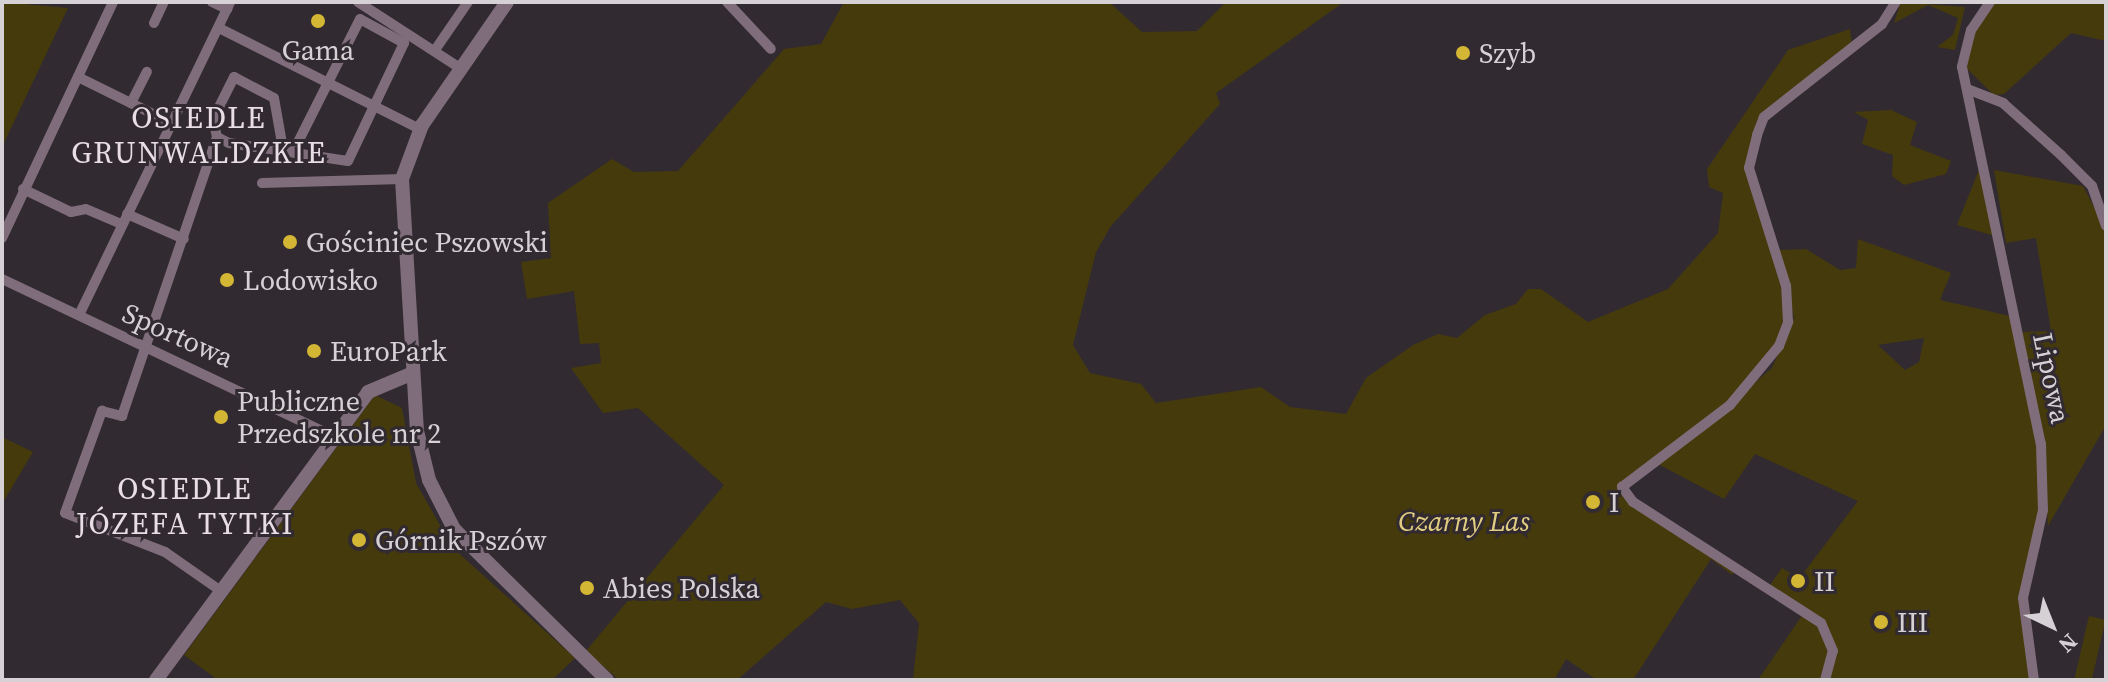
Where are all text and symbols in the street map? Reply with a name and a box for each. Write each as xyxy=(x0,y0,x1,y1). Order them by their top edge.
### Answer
marker: Gama xyxy=(309,12,327,30)
place label: Gama xyxy=(282,33,354,67)
place label: Szyb xyxy=(1479,36,1536,70)
marker: Szyb xyxy=(1454,44,1472,62)
district label: OSIEDLE GRUNWALDZKIE xyxy=(71,100,327,170)
place label: Gościniec Pszowski xyxy=(306,225,548,259)
marker: Gościniec Pszowski xyxy=(281,233,299,251)
place label: Lodowisko xyxy=(243,263,378,297)
marker: Lodowisko xyxy=(218,271,236,289)
street label: Sportowa xyxy=(117,296,239,374)
street label: Lipowa xyxy=(2026,330,2078,426)
place label: EuroPark xyxy=(330,334,447,368)
marker: EuroPark xyxy=(305,342,323,360)
place label: Publiczne Przedszkole nr 2 xyxy=(237,384,441,450)
marker: Publiczne Przedszkole nr 2 xyxy=(212,408,230,426)
district label: OSIEDLE JÓZEFA TYTKI xyxy=(75,471,295,542)
place label: I xyxy=(1609,485,1619,519)
marker: I xyxy=(1584,493,1602,511)
park label: Czarny Las xyxy=(1398,504,1530,538)
place label: Górnik Pszów xyxy=(375,523,547,557)
marker: Górnik Pszów xyxy=(350,531,368,549)
place label: II xyxy=(1814,564,1835,598)
place label: Abies Polska xyxy=(603,571,760,605)
marker: II xyxy=(1789,572,1807,590)
marker: Abies Polska xyxy=(578,579,596,597)
north arrow xyxy=(2012,586,2092,666)
place label: III xyxy=(1897,605,1928,639)
marker: III xyxy=(1872,613,1890,631)
text: N xyxy=(2052,627,2084,660)

